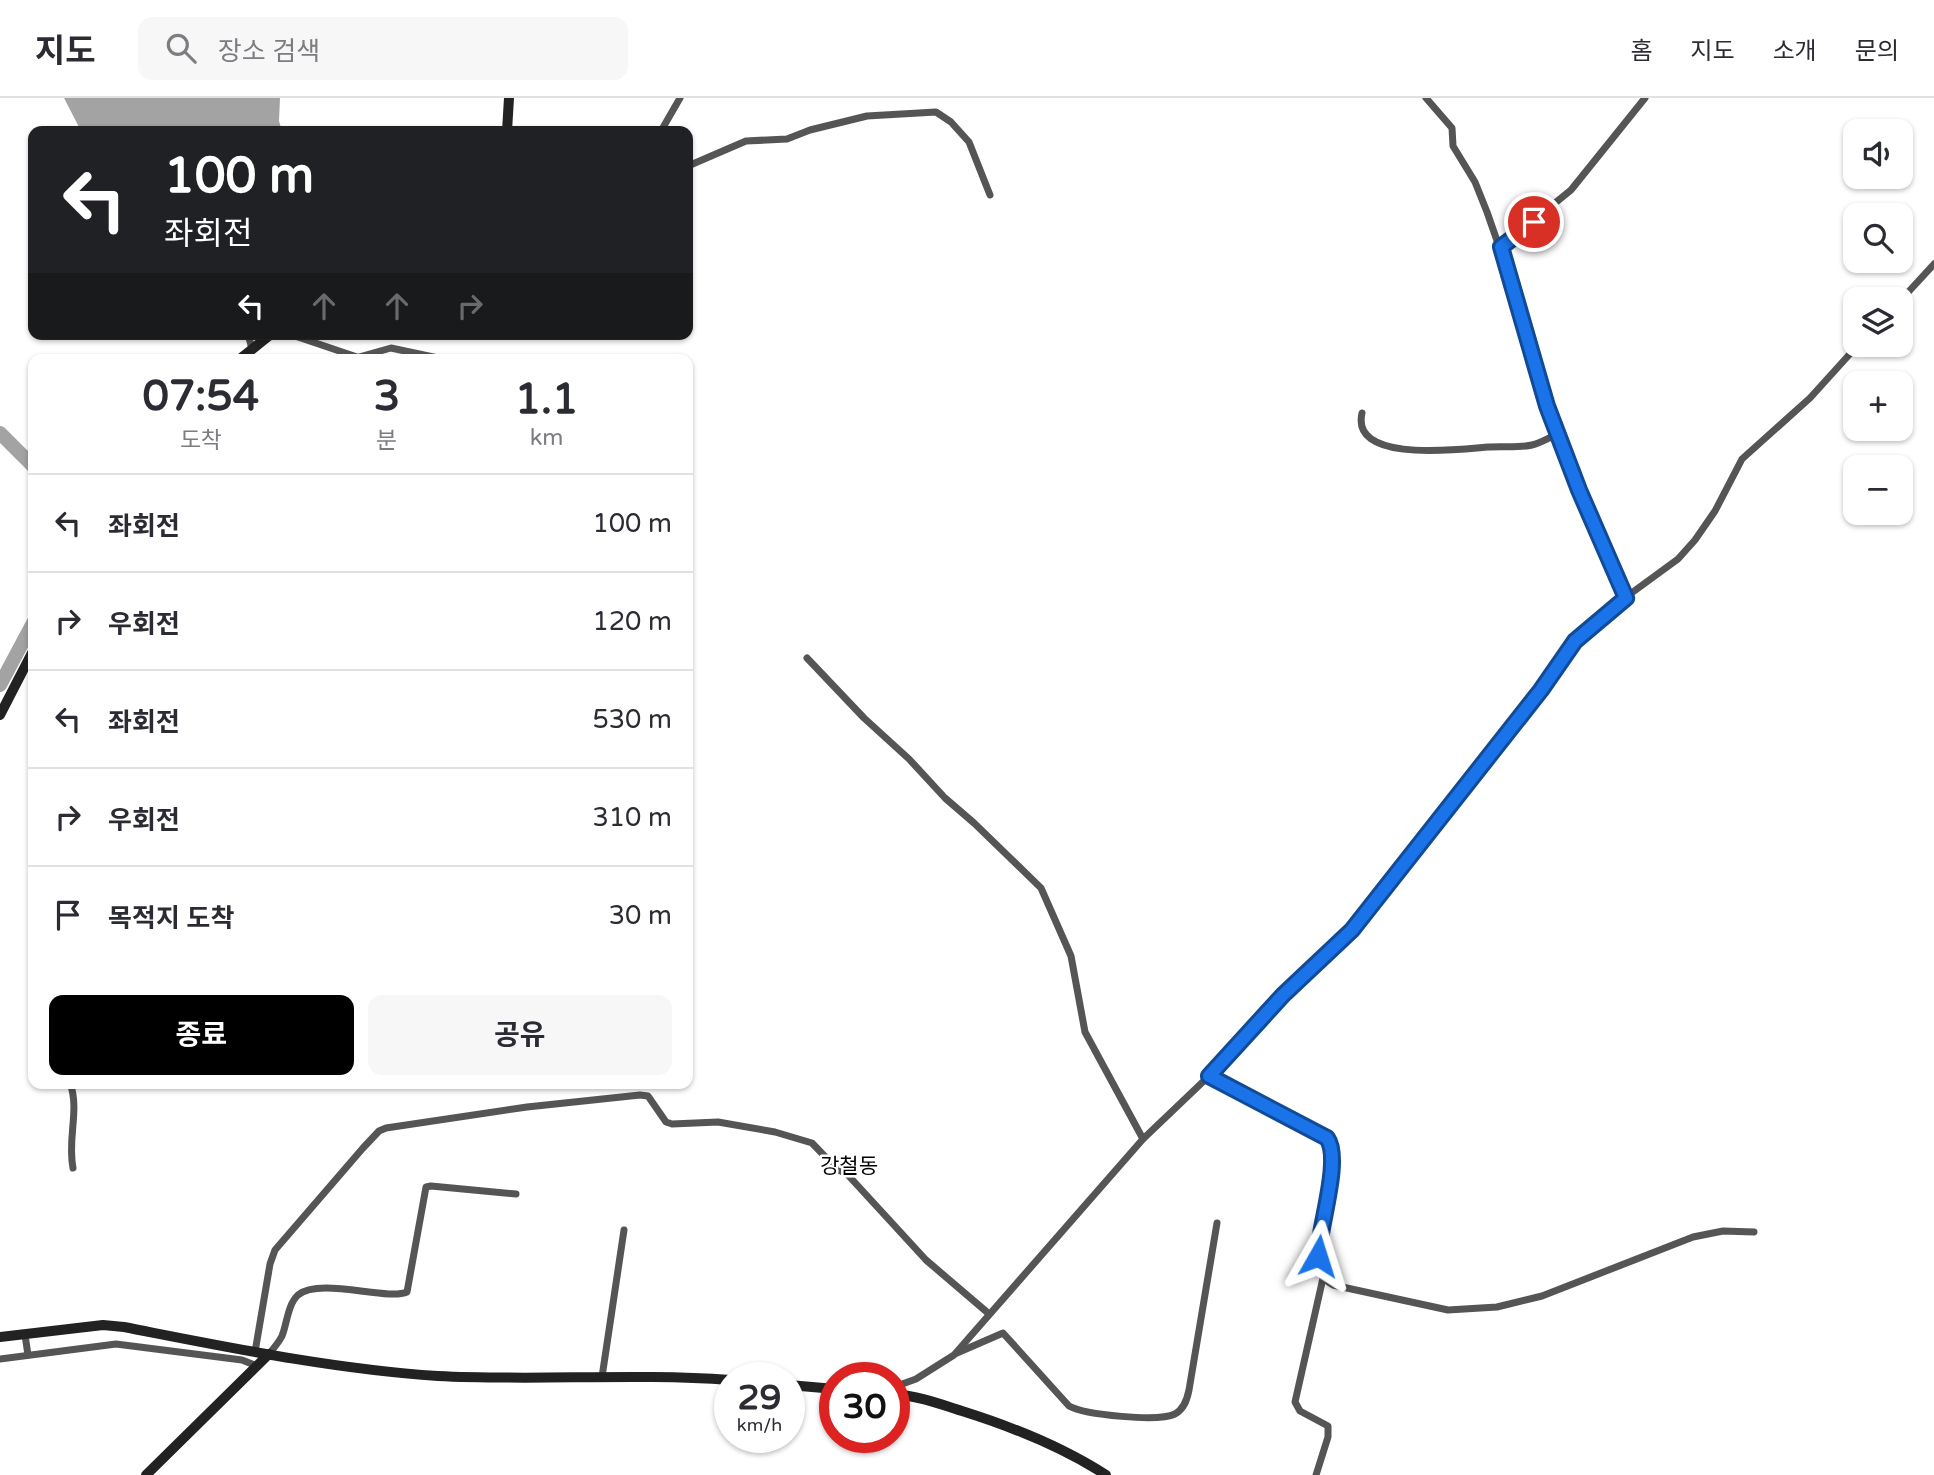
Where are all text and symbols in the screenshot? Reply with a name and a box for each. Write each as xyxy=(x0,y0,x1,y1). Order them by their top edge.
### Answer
search box xyxy=(138,17,628,80)
icon: search xyxy=(162,29,200,67)
text: 지도 xyxy=(35,32,96,71)
text: 장소 검색 xyxy=(218,36,320,67)
text: 홈 xyxy=(1630,37,1652,66)
text: 지도 xyxy=(1690,37,1735,66)
text: 소개 xyxy=(1773,37,1817,66)
text: 문의 xyxy=(1855,37,1899,66)
map controls xyxy=(1843,119,1913,525)
button: sound xyxy=(1843,119,1913,189)
text: 100 m xyxy=(164,147,314,206)
icon: left xyxy=(49,154,140,245)
pin xyxy=(1504,192,1564,252)
icon: arrive xyxy=(1515,203,1553,241)
button: search xyxy=(1843,203,1913,273)
text: 좌회전 xyxy=(164,215,252,253)
icon: left xyxy=(232,287,270,325)
icon: ahead xyxy=(305,287,343,325)
icon: ahead xyxy=(378,287,416,325)
icon: right xyxy=(451,287,489,325)
button: layers xyxy=(1843,287,1913,357)
text: 07:54 xyxy=(143,371,259,422)
text: 3 xyxy=(374,371,400,422)
button: + xyxy=(1843,371,1913,441)
text: 1.1 xyxy=(515,374,578,425)
text: km xyxy=(530,424,563,452)
text: 도착 xyxy=(180,427,222,455)
text: 분 xyxy=(376,427,397,455)
button: − xyxy=(1843,455,1913,525)
icon: left xyxy=(49,504,87,542)
text: 100 m xyxy=(592,508,672,539)
text: 좌회전 xyxy=(108,511,180,542)
icon: right xyxy=(49,602,87,640)
text: 120 m xyxy=(592,606,672,637)
text: 우회전 xyxy=(108,609,180,640)
icon: left xyxy=(49,700,87,738)
text: 530 m xyxy=(592,704,672,735)
text: 좌회전 xyxy=(108,707,180,738)
icon: right xyxy=(49,798,87,836)
text: 310 m xyxy=(592,802,672,833)
text: 우회전 xyxy=(108,805,180,836)
icon: arrive xyxy=(49,896,87,934)
text: 30 m xyxy=(609,900,672,931)
text: 목적지 도착 xyxy=(108,903,234,934)
button: 종료 xyxy=(49,995,354,1075)
button: 공유 xyxy=(368,995,672,1075)
district label: 강철동 xyxy=(820,1154,878,1179)
position arrow xyxy=(1281,1219,1355,1293)
speed limit sign: 30 xyxy=(819,1362,910,1453)
text: 29 xyxy=(738,1377,781,1419)
text: km/h xyxy=(737,1414,782,1436)

